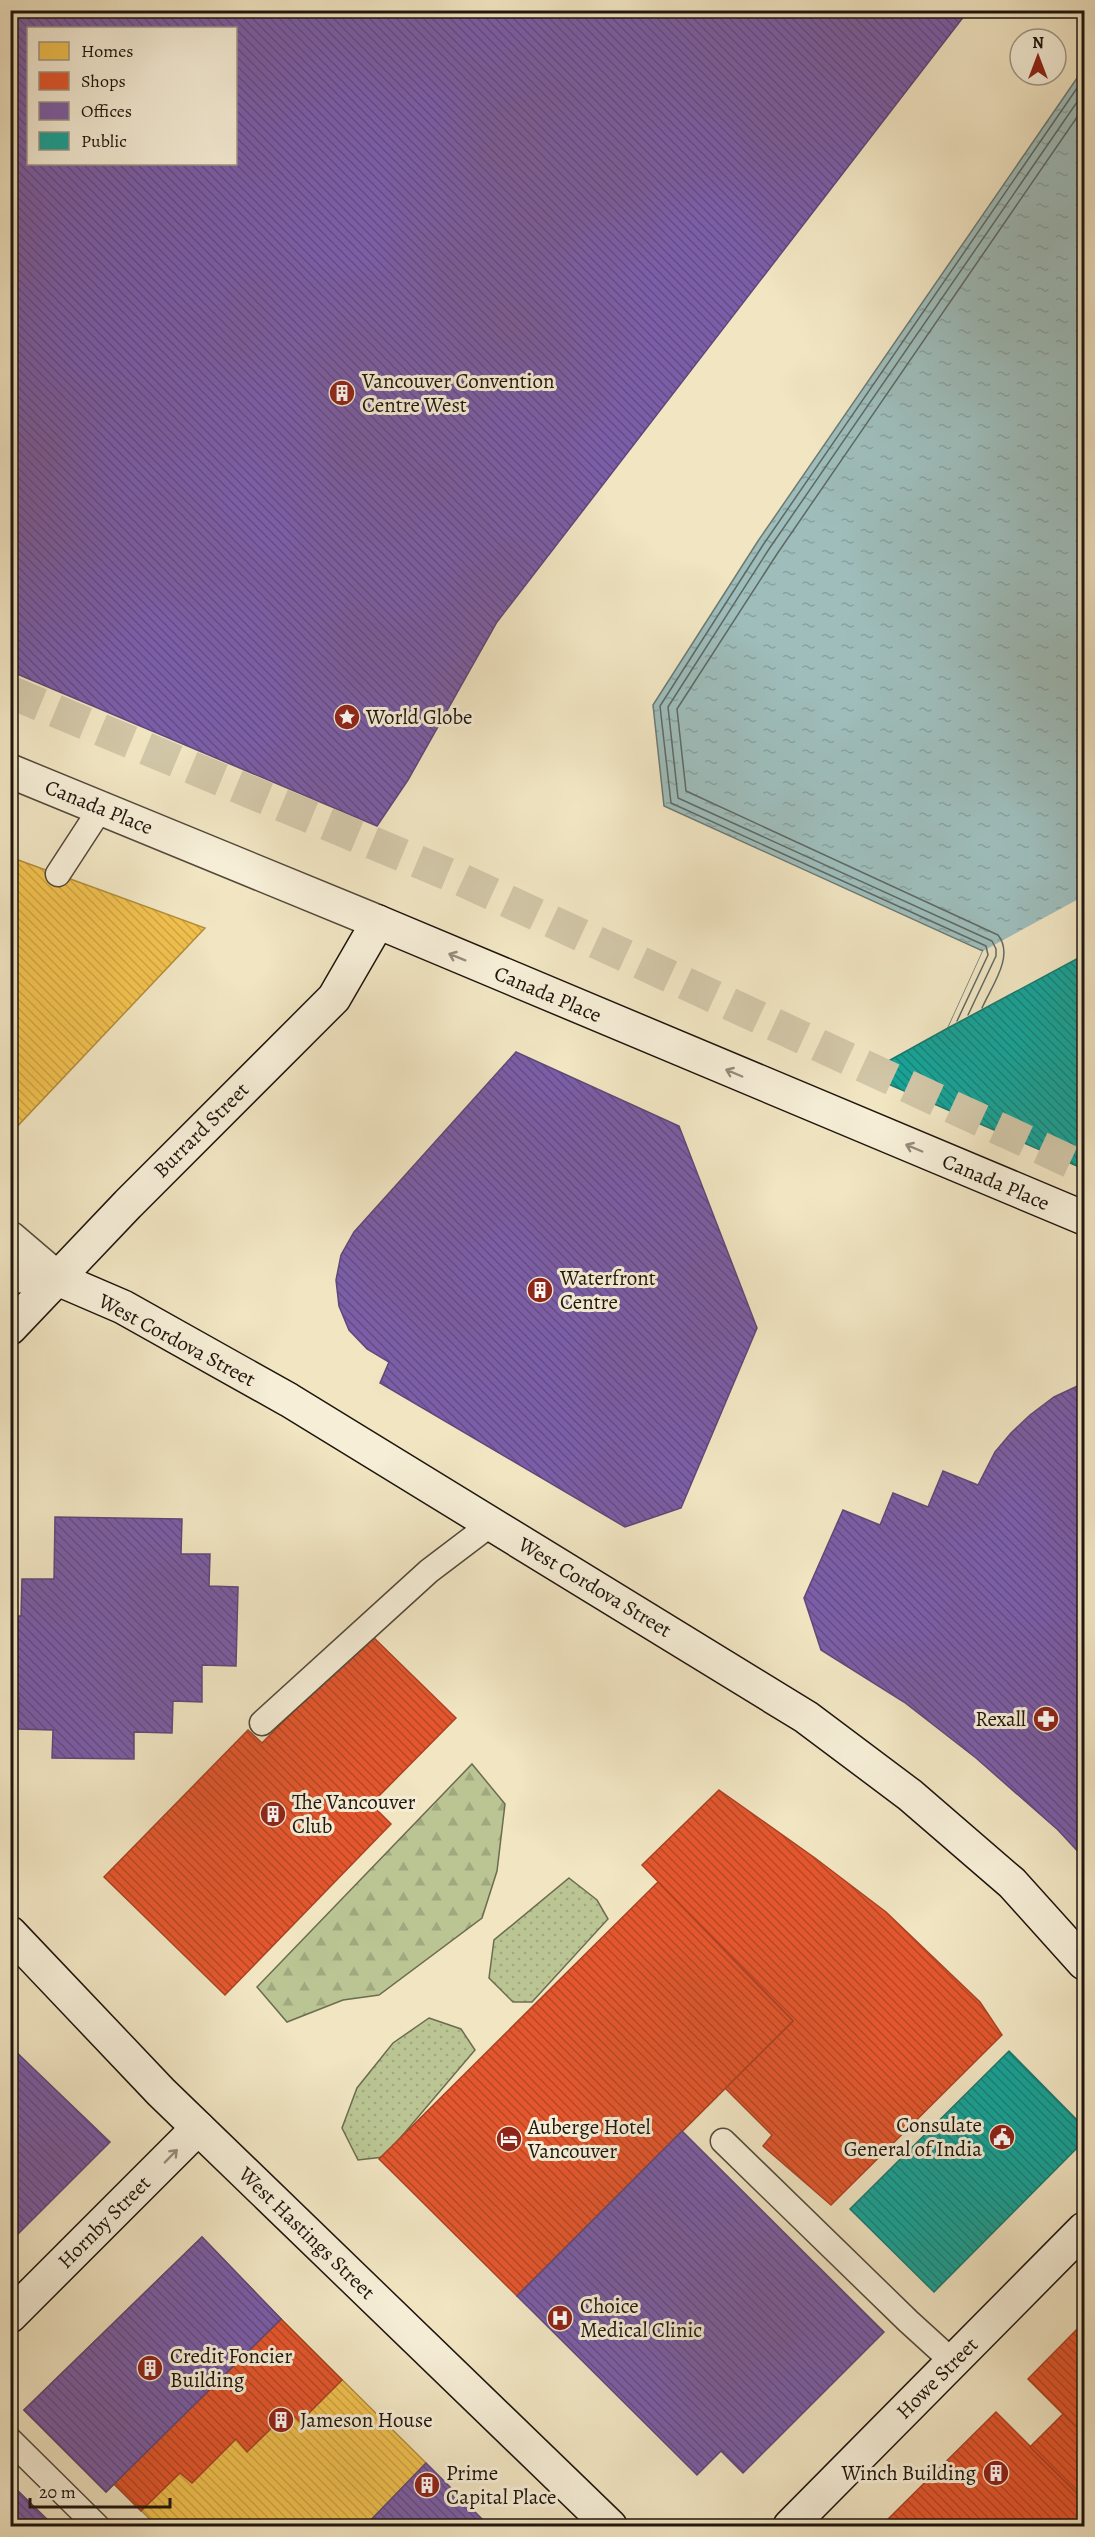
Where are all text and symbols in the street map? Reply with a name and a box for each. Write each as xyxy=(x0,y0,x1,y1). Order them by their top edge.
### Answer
legend xyxy=(27,27,237,165)
north arrow xyxy=(1008,27,1068,87)
text: N xyxy=(1032,32,1044,54)
text: Homes xyxy=(81,39,133,63)
text: Shops xyxy=(81,69,126,93)
text: Offices xyxy=(81,99,132,123)
text: Public xyxy=(81,129,127,153)
place label: Vancouver Convention Centre West xyxy=(361,367,555,419)
building icon: Vancouver Convention Centre West xyxy=(327,378,357,408)
place icon: World Globe xyxy=(332,702,362,732)
place label: World Globe xyxy=(365,703,473,731)
street label: Canada Place xyxy=(41,773,157,841)
one-way arrow xyxy=(449,951,467,962)
street label: Canada Place xyxy=(490,959,606,1029)
one-way arrow xyxy=(725,1067,744,1078)
street label: Burrard Street xyxy=(147,1076,255,1184)
one-way arrow xyxy=(905,1142,924,1153)
street label: Canada Place xyxy=(938,1147,1054,1217)
place label: Waterfront Centre xyxy=(559,1264,656,1316)
building icon: Waterfront Centre xyxy=(525,1275,555,1305)
street label: West Cordova Street xyxy=(93,1286,260,1393)
street label: West Cordova Street xyxy=(512,1530,677,1644)
pharmacy icon: Rexall xyxy=(1031,1704,1061,1734)
place label: Rexall xyxy=(975,1705,1026,1733)
place label: The Vancouver Club xyxy=(292,1788,416,1840)
building icon: The Vancouver Club xyxy=(258,1799,288,1829)
place label: Consulate General of India xyxy=(844,2111,982,2163)
place label: Auberge Hotel Vancouver xyxy=(527,2113,651,2165)
public building icon: Consulate General of India xyxy=(987,2122,1017,2152)
hotel icon: Auberge Hotel Vancouver xyxy=(494,2124,524,2154)
one-way arrow xyxy=(163,2148,178,2163)
street label: West Hastings Street xyxy=(232,2160,381,2306)
street label: Hornby Street xyxy=(51,2169,157,2275)
place label: Choice Medical Clinic xyxy=(580,2292,702,2344)
hospital icon: Choice Medical Clinic xyxy=(545,2303,575,2333)
street label: Howe Street xyxy=(890,2331,984,2425)
place label: Credit Foncier Building xyxy=(170,2342,292,2394)
building icon: Credit Foncier Building xyxy=(135,2353,165,2383)
building icon: Jameson House xyxy=(266,2405,296,2435)
place label: Jameson House xyxy=(300,2406,433,2434)
building icon: Winch Building xyxy=(981,2458,1011,2488)
place label: Prime Capital Place xyxy=(446,2459,556,2511)
place label: Winch Building xyxy=(840,2459,976,2487)
building icon: Prime Capital Place xyxy=(412,2470,442,2500)
scale bar xyxy=(30,2471,170,2509)
text: 20 m xyxy=(39,2480,76,2504)

